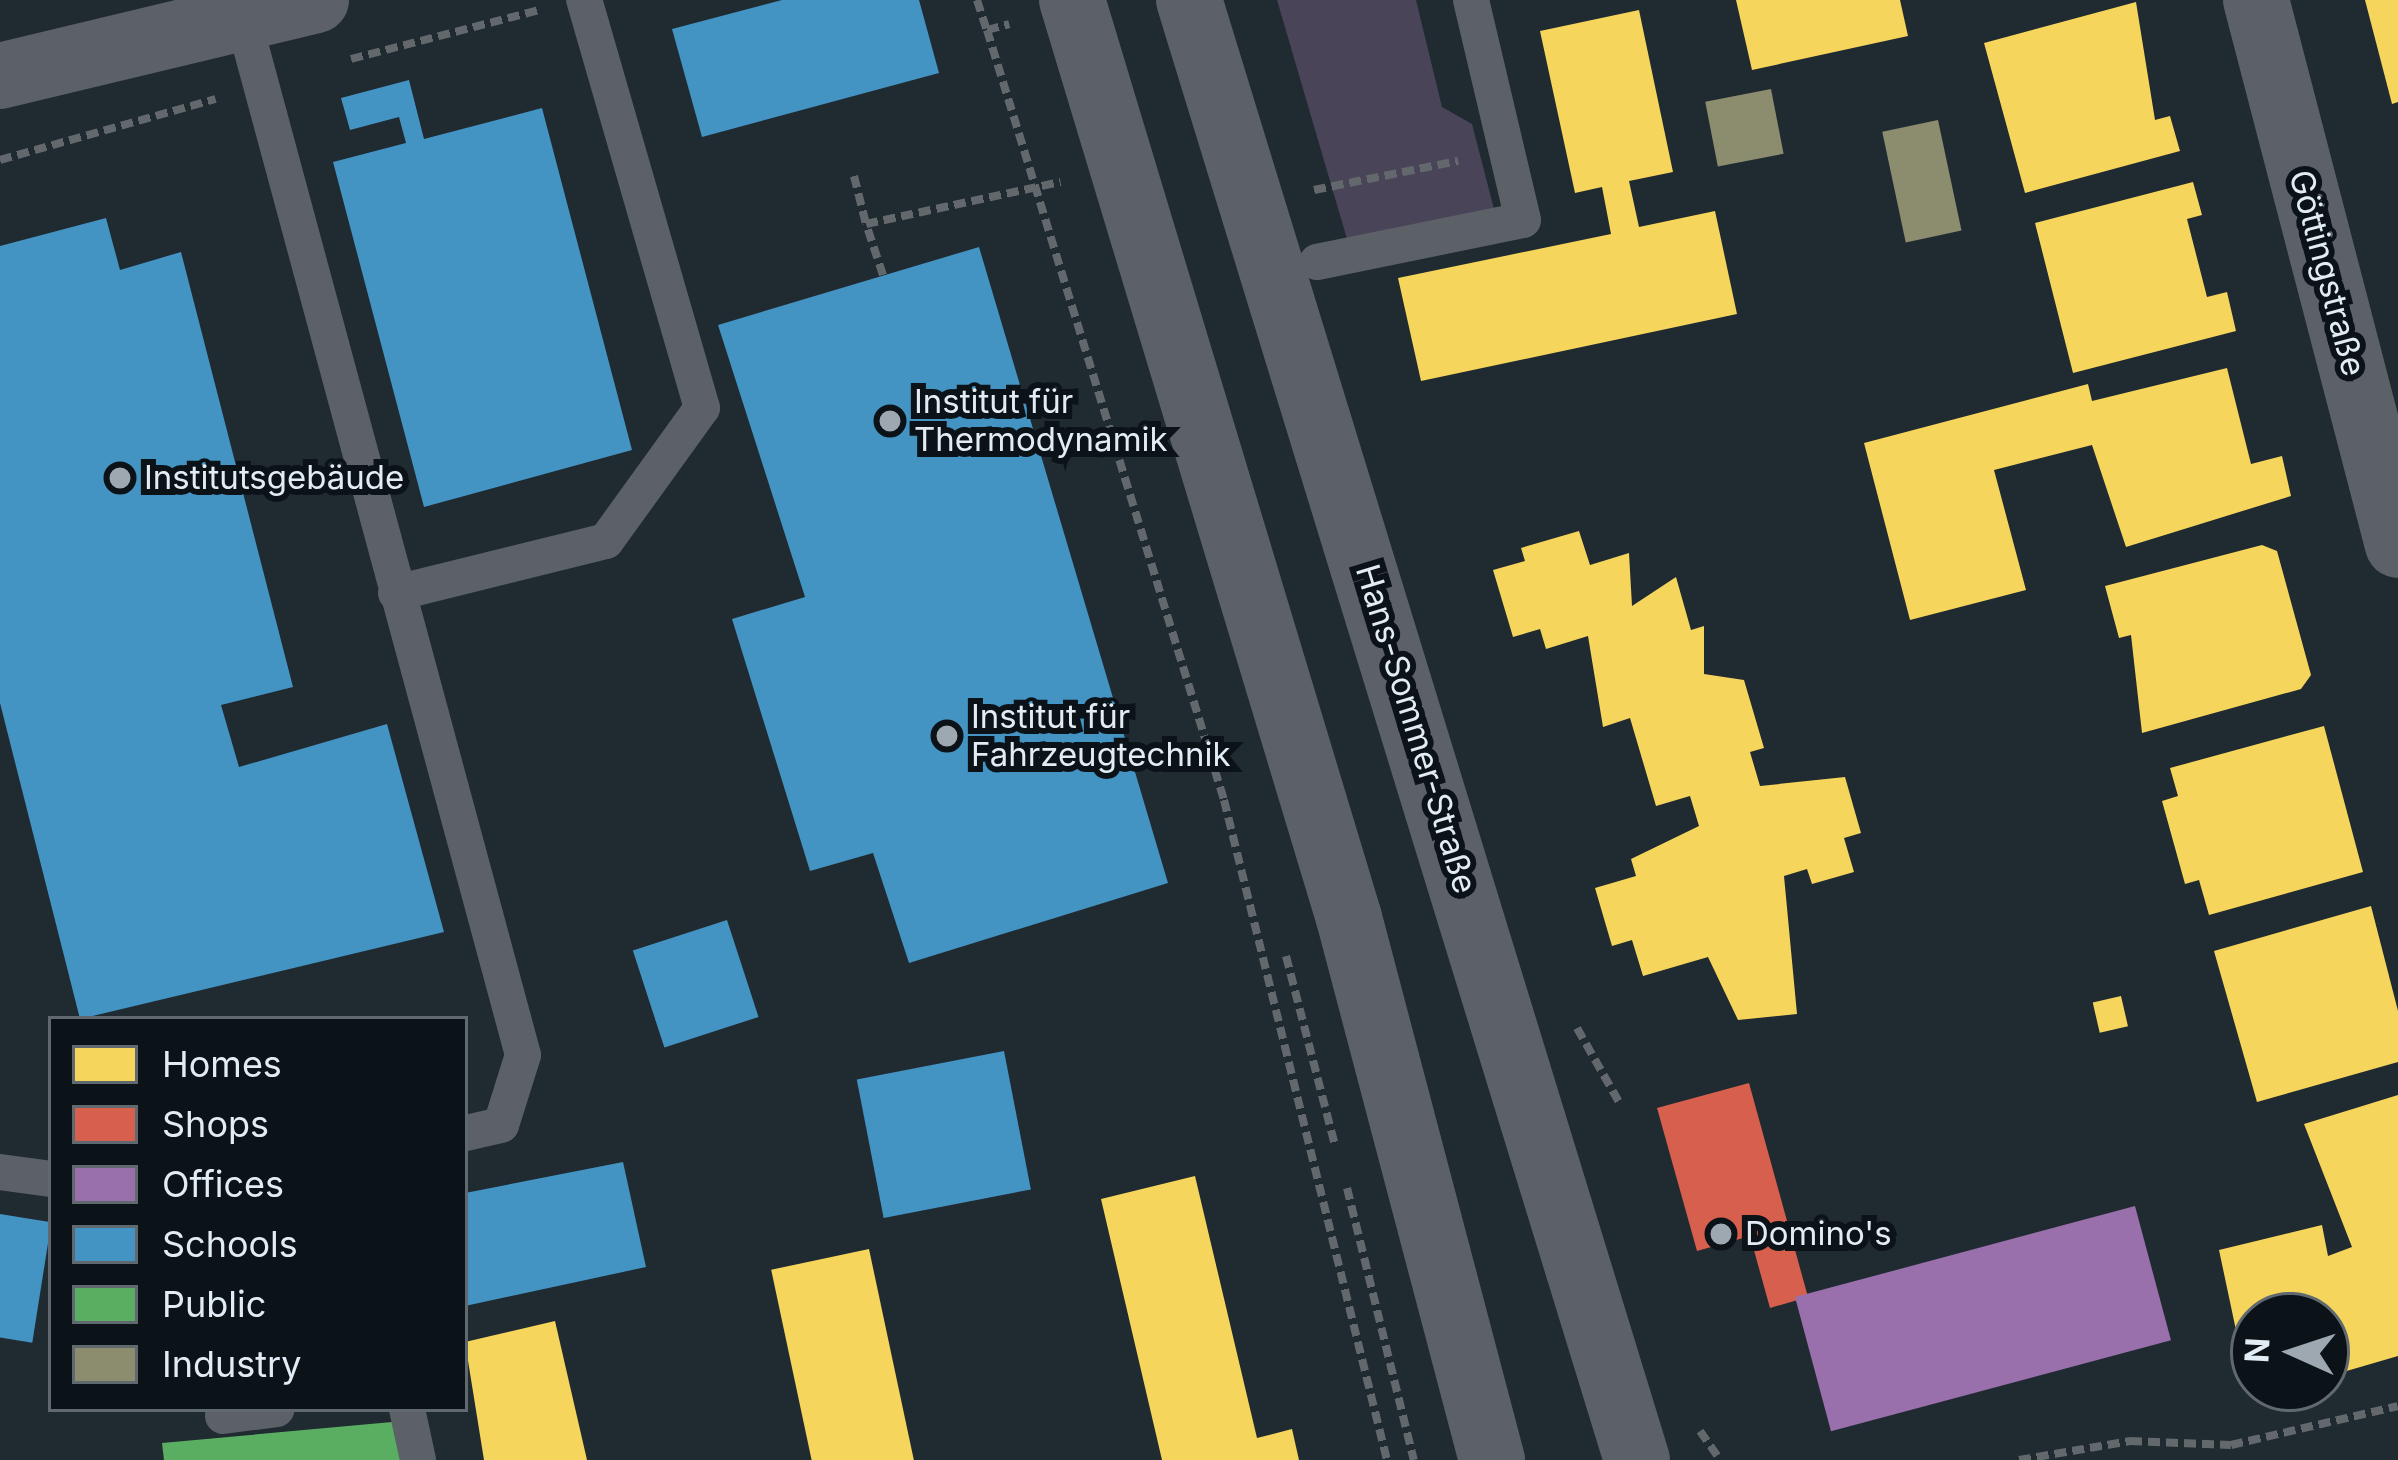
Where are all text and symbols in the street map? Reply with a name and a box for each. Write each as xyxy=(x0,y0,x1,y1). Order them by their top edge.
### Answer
street label: Göttingstraße xyxy=(2280,166,2374,380)
place label: Institut für Thermodynamik xyxy=(914,382,1168,460)
marker: Institut für Thermodynamik xyxy=(877,408,903,434)
place label: Institutsgebäude xyxy=(144,458,404,498)
marker: Institutsgebäude xyxy=(107,465,133,491)
street label: Hans-Sommer-Straße xyxy=(1347,560,1485,898)
place label: Institut für Fahrzeugtechnik xyxy=(971,697,1231,775)
marker: Institut für Fahrzeugtechnik xyxy=(934,723,960,749)
legend xyxy=(48,1016,468,1412)
text: Homes xyxy=(162,1042,282,1086)
text: Shops xyxy=(162,1102,269,1146)
text: Offices xyxy=(162,1162,284,1206)
place label: Domino's xyxy=(1745,1214,1892,1254)
marker: Domino's xyxy=(1708,1221,1734,1247)
text: Schools xyxy=(162,1222,298,1266)
text: Public xyxy=(162,1282,266,1326)
north arrow xyxy=(2230,1292,2350,1412)
text: N xyxy=(2236,1337,2278,1364)
text: Industry xyxy=(162,1342,301,1386)

